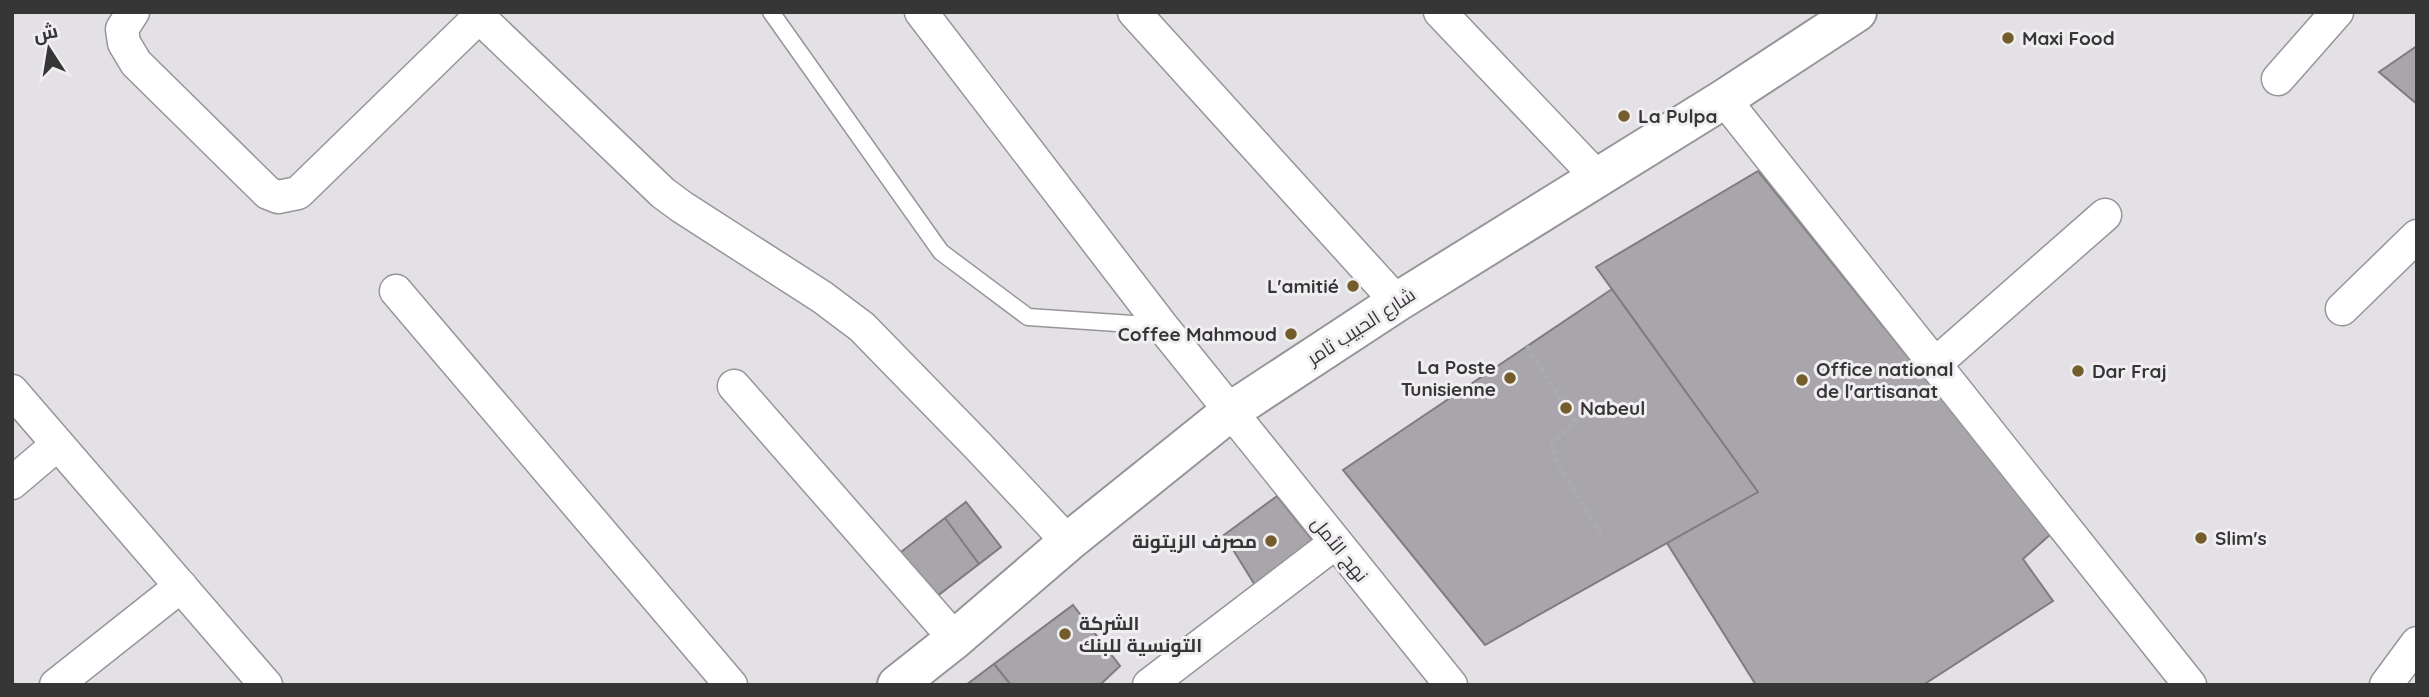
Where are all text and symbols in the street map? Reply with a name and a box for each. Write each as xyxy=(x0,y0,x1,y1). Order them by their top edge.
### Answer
north arrow xyxy=(14,14,84,84)
text: ش xyxy=(31,18,60,47)
place label: Maxi Food xyxy=(2022,26,2115,50)
marker: Maxi Food xyxy=(2000,30,2016,46)
place label: La Pulpa xyxy=(1638,104,1717,128)
marker: La Pulpa xyxy=(1616,108,1632,124)
place label: L'amitié xyxy=(1267,274,1339,298)
marker: L'amitié xyxy=(1345,278,1361,294)
street label: شارع الحبيب ثامر xyxy=(1302,282,1421,372)
place label: Coffee Mahmoud xyxy=(1118,322,1277,346)
marker: Coffee Mahmoud xyxy=(1283,326,1299,342)
place label: La Poste Tunisienne xyxy=(1401,355,1496,401)
place label: Office national de l'artisanat xyxy=(1816,357,1954,403)
place label: Dar Fraj xyxy=(2092,359,2167,383)
marker: Dar Fraj xyxy=(2070,363,2086,379)
marker: La Poste Tunisienne xyxy=(1502,370,1518,386)
marker: Office national de l'artisanat xyxy=(1794,372,1810,388)
place label: Nabeul xyxy=(1580,396,1645,420)
marker: Nabeul xyxy=(1558,400,1574,416)
street label: نهج الأمل xyxy=(1305,511,1374,588)
place label: Slim's xyxy=(2215,526,2267,550)
place label: مصرف الزيتونة xyxy=(1132,529,1257,553)
marker: Slim's xyxy=(2193,530,2209,546)
marker: مصرف الزيتونة xyxy=(1263,533,1279,549)
place label: الشركة التونسية للبنك xyxy=(1079,611,1202,657)
marker: الشركة التونسية للبنك xyxy=(1057,626,1073,642)

